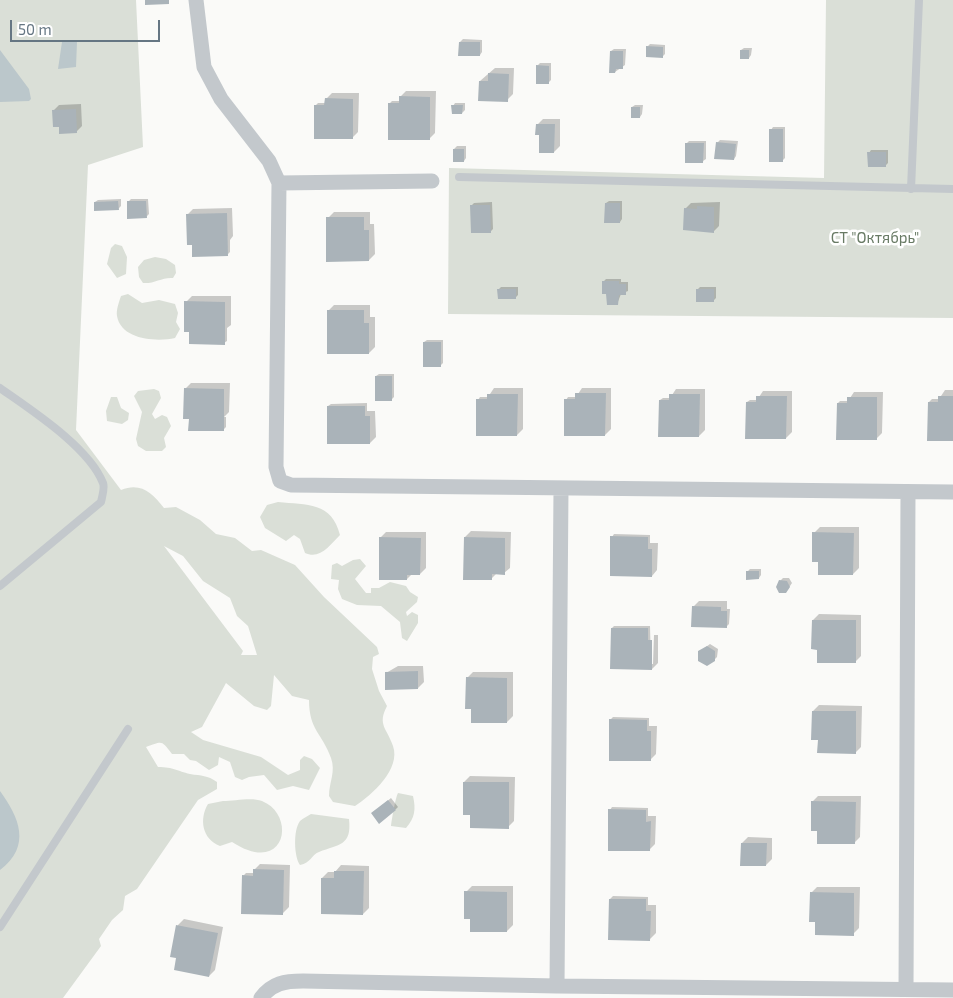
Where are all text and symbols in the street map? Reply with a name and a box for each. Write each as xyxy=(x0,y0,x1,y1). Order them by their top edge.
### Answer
scale bar xyxy=(12,10,162,42)
text: 50 m xyxy=(18,20,52,38)
park label: СТ "Октябрь" xyxy=(831,229,919,247)

